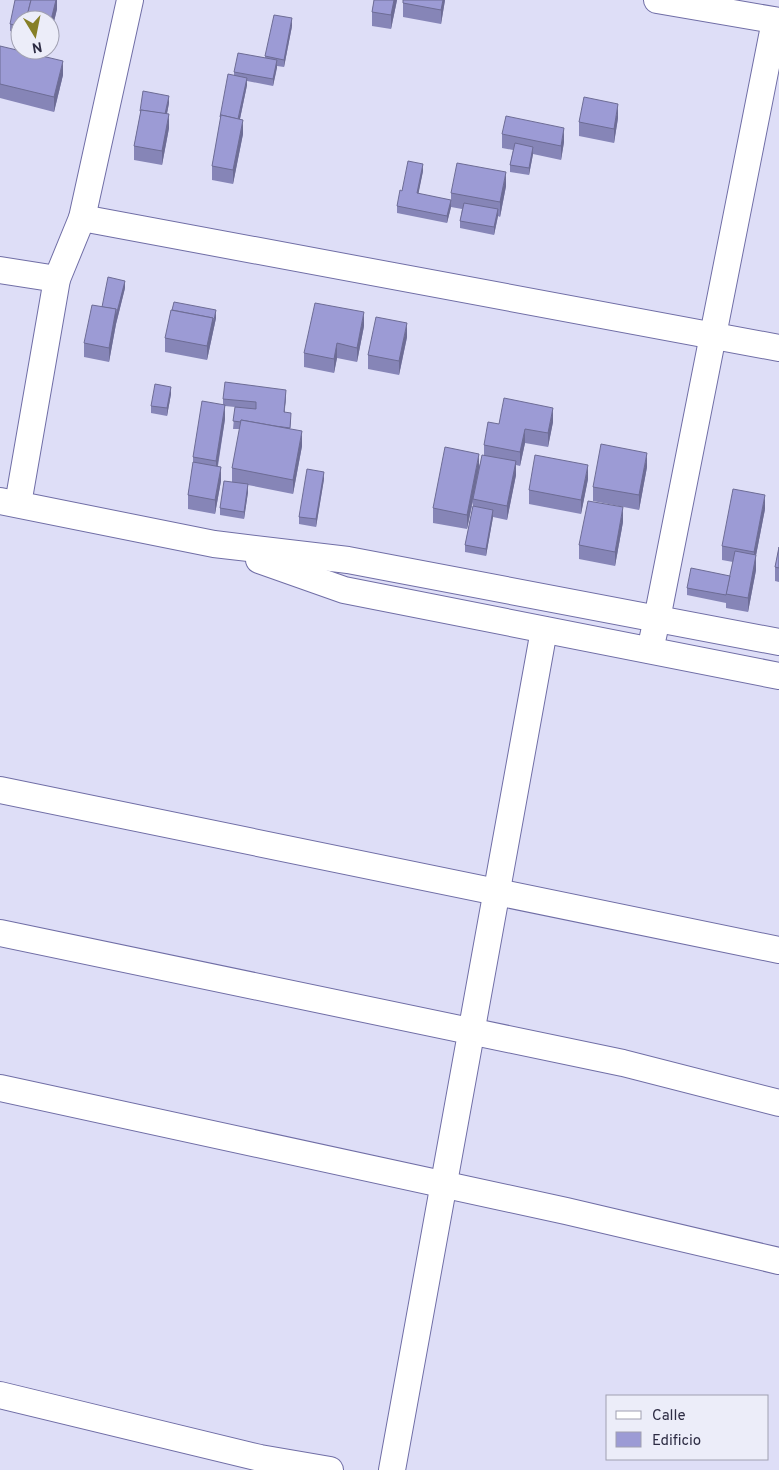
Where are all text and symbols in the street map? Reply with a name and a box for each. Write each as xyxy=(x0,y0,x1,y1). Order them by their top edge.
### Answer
north arrow xyxy=(10,10,60,60)
text: N xyxy=(31,37,43,56)
legend xyxy=(606,1395,769,1460)
text: Calle xyxy=(652,1407,686,1426)
text: Edificio xyxy=(652,1432,701,1451)

